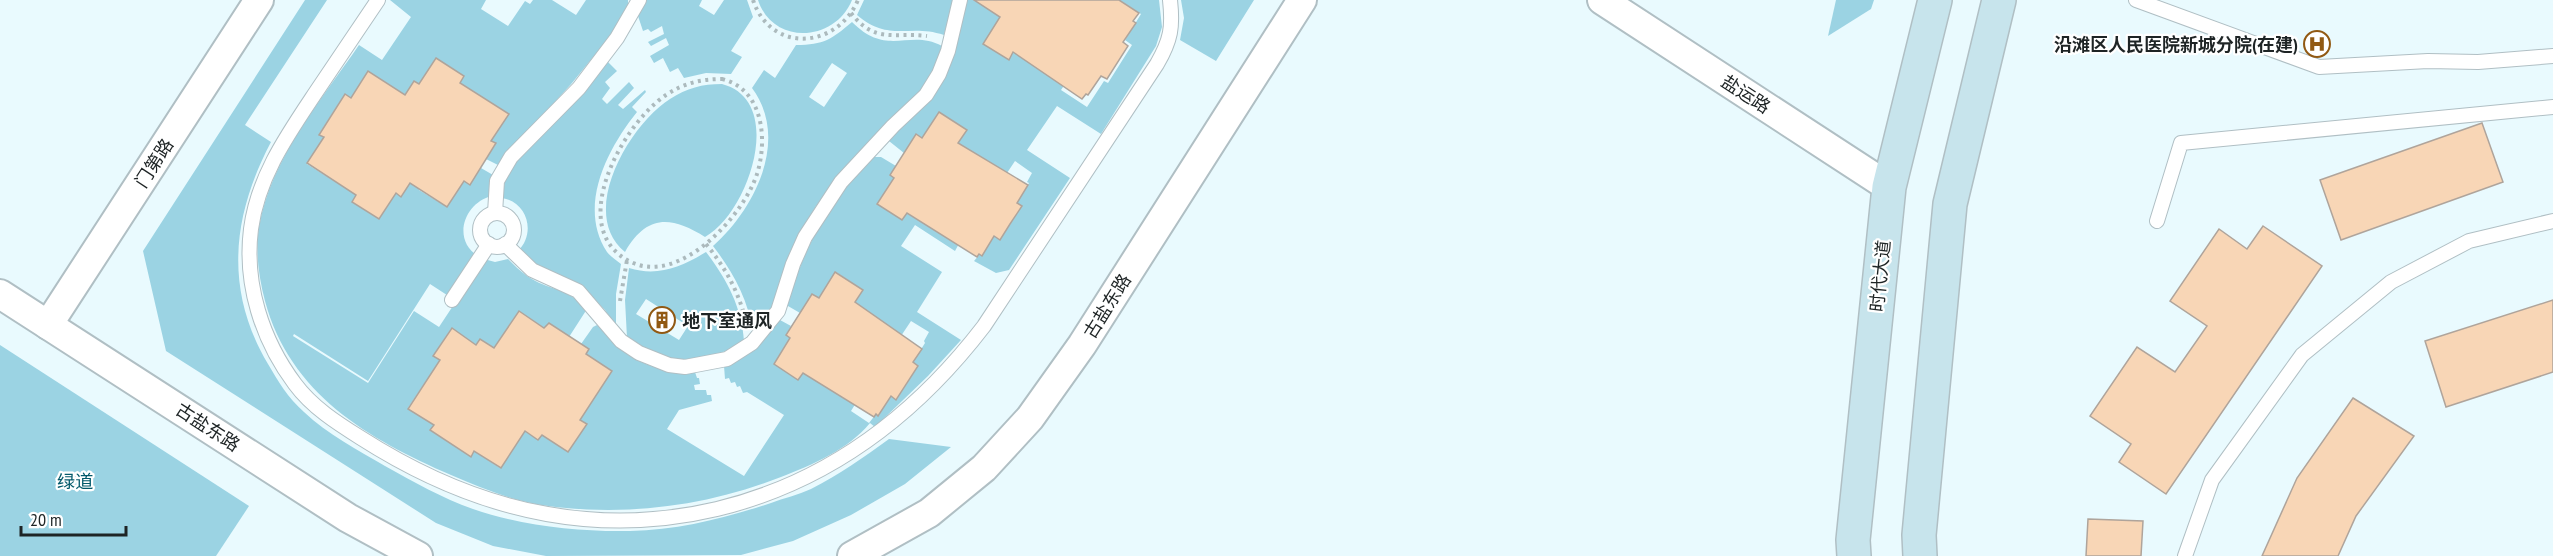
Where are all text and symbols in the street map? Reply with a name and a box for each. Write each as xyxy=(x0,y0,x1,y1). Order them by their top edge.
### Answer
hospital icon: 沿滩区人民医院新城分院(在建) xyxy=(2302,29,2332,59)
place label: 沿滩区人民医院新城分院(在建) xyxy=(2054,33,2298,56)
street label: 盐运路 xyxy=(1717,70,1775,118)
street label: 门第路 xyxy=(130,134,178,192)
street label: 时代大道 xyxy=(1865,239,1895,313)
street label: 古盐东路 xyxy=(1078,269,1136,343)
building icon: 地下室通风 xyxy=(647,305,677,335)
place label: 地下室通风 xyxy=(682,309,772,332)
street label: 古盐东路 xyxy=(172,398,244,456)
park label: 绿道 xyxy=(57,470,93,493)
scale bar xyxy=(21,499,126,537)
text: 20 m xyxy=(30,508,62,531)

